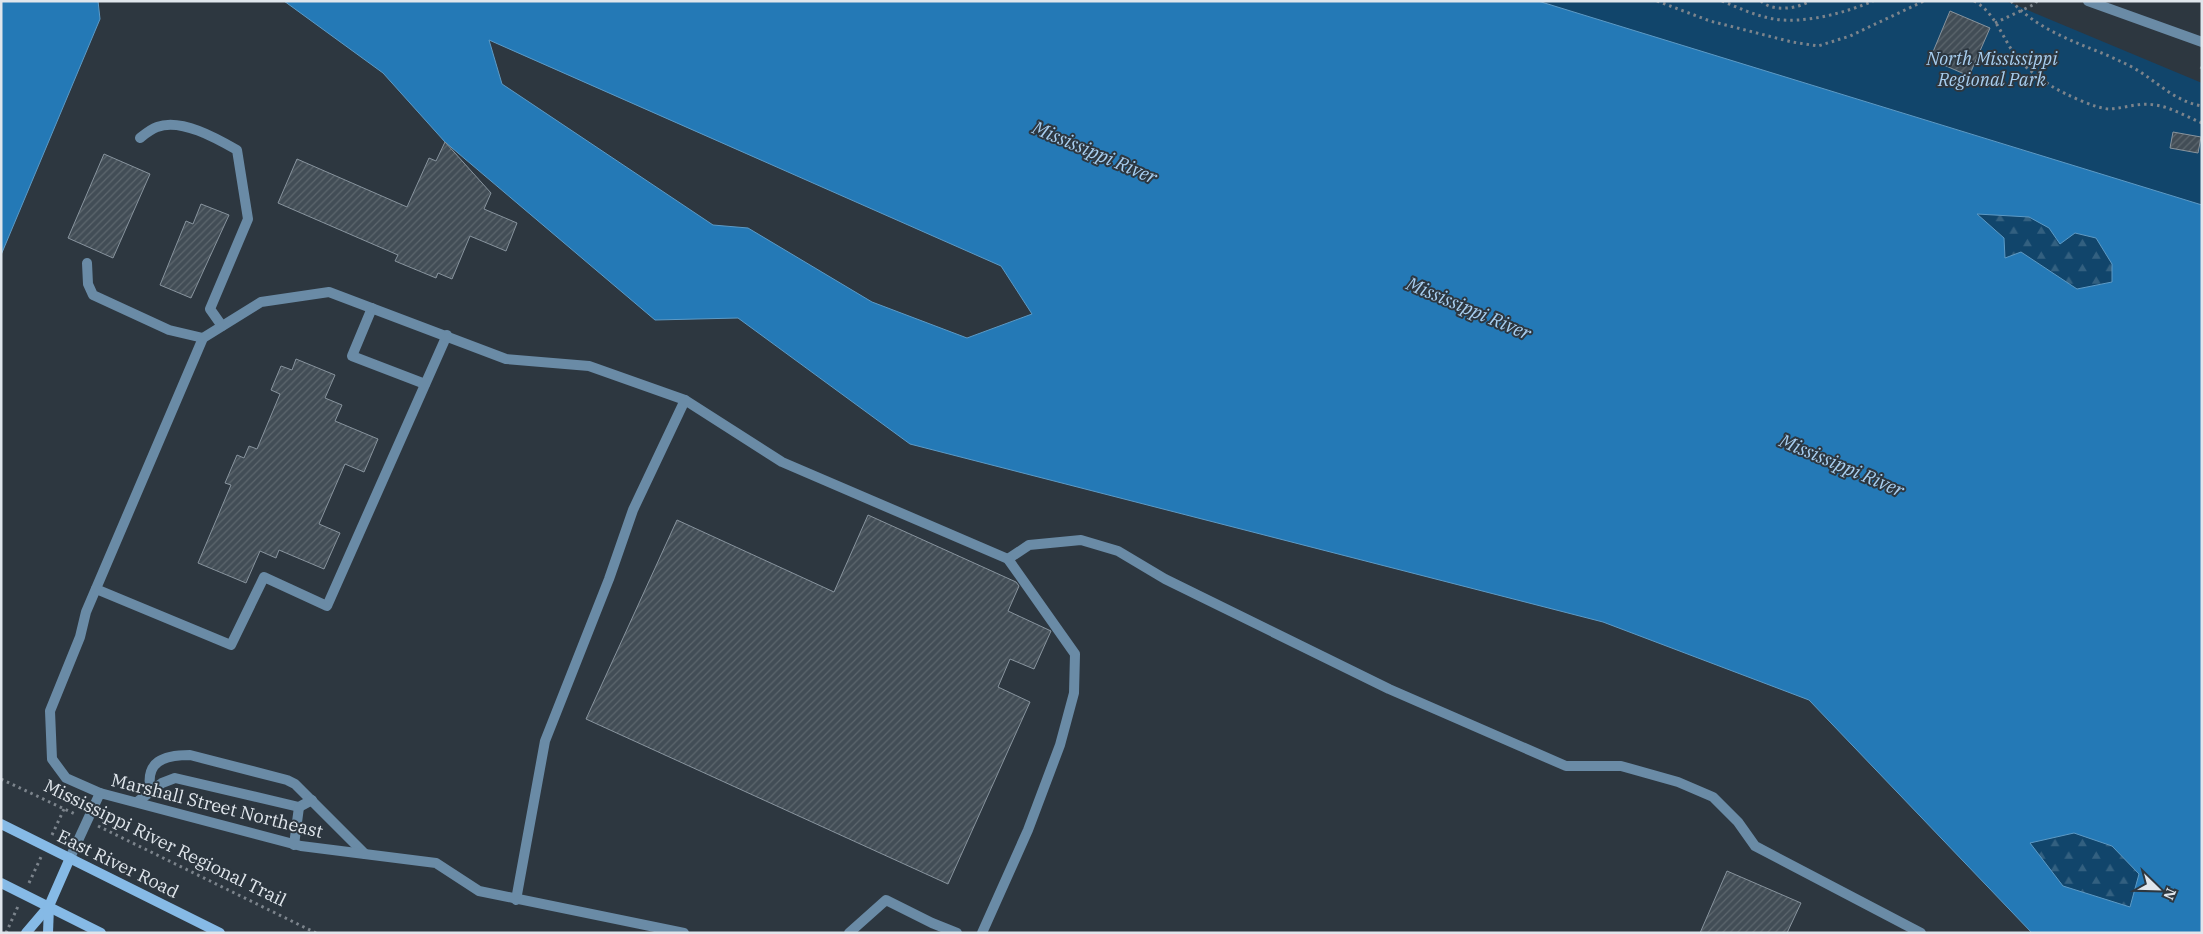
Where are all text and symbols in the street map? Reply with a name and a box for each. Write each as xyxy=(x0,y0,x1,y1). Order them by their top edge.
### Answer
park label: North Mississippi Regional Park xyxy=(1925,47,2058,91)
water label: Mississippi River xyxy=(1028,115,1162,189)
water label: Mississippi River xyxy=(1402,271,1536,345)
water label: Mississippi River xyxy=(1775,428,1909,502)
street label: Marshall Street Northeast xyxy=(109,768,325,843)
street label: Mississippi River Regional Trail xyxy=(40,774,290,911)
street label: East River Road xyxy=(54,824,183,903)
north arrow xyxy=(2133,864,2183,914)
text: N xyxy=(2160,885,2180,903)

